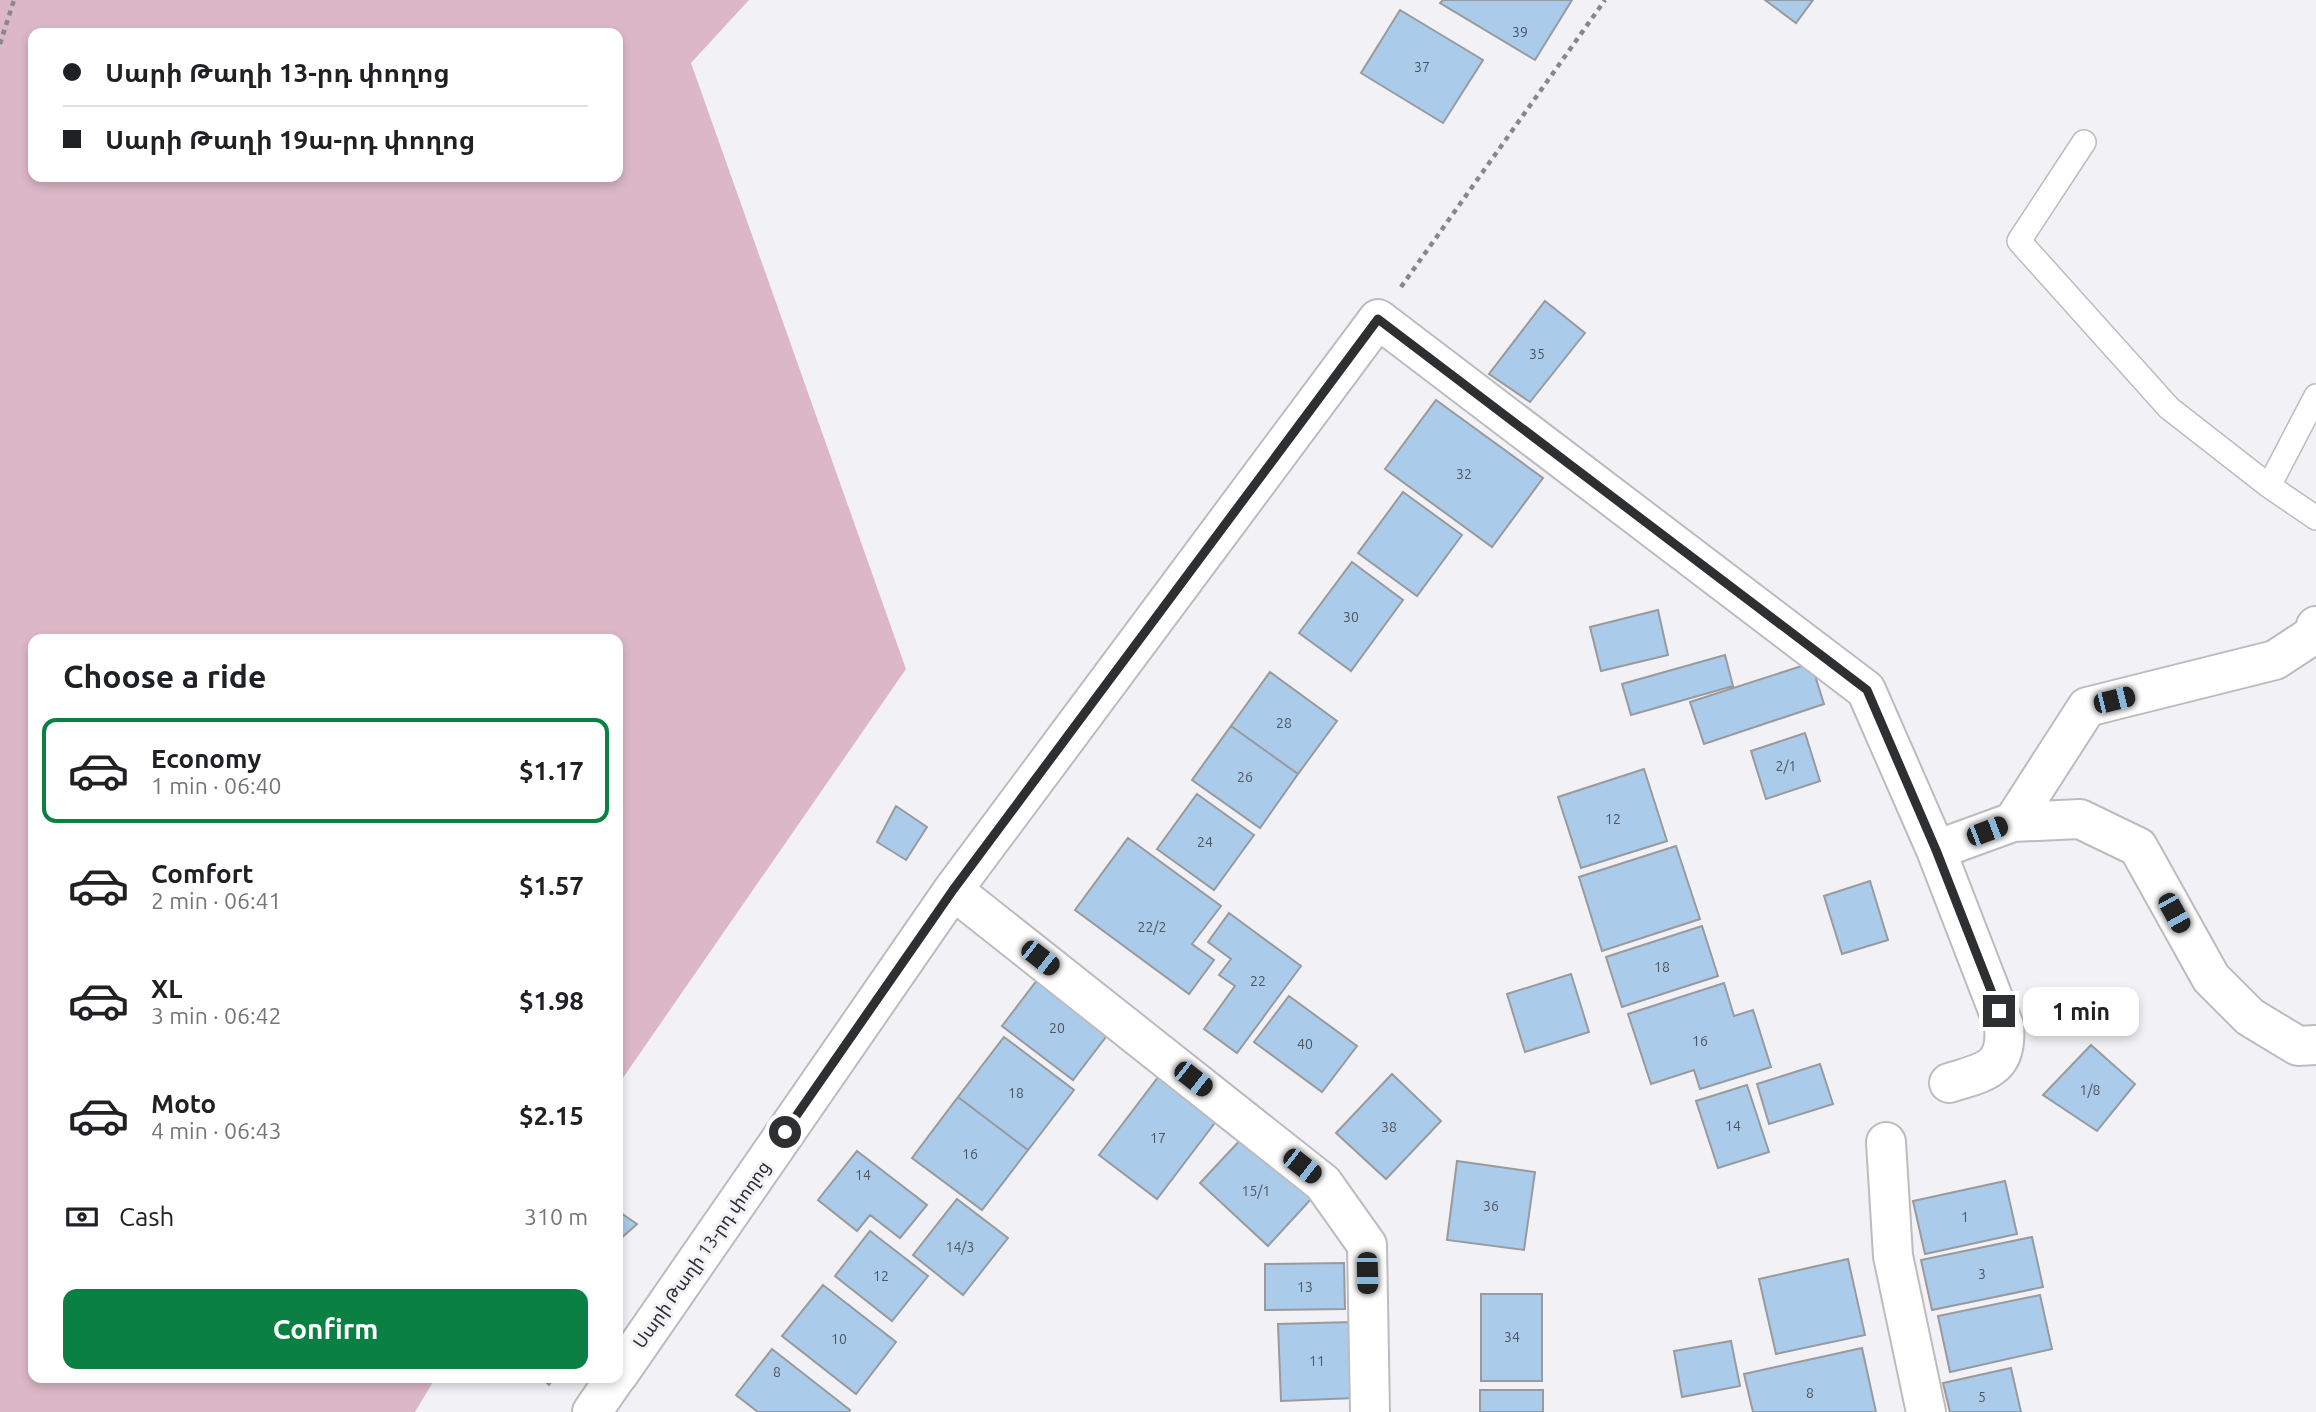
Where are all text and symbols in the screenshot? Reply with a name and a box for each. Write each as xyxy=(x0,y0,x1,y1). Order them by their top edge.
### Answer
house number: 39 xyxy=(1512,24,1528,40)
text: Սարի Թաղի 13-րդ փողոց xyxy=(105,58,450,87)
house number: 37 xyxy=(1414,59,1430,75)
text: Սարի Թաղի 19ա-րդ փողոց xyxy=(105,125,475,154)
house number: 35 xyxy=(1529,346,1545,362)
house number: 32 xyxy=(1456,466,1472,482)
house number: 30 xyxy=(1343,609,1359,625)
text: Choose a ride xyxy=(63,658,266,694)
car xyxy=(2092,685,2137,715)
house number: 28 xyxy=(1276,715,1292,731)
icon: car xyxy=(67,739,130,802)
text: Economy xyxy=(151,744,261,773)
text: $1.17 xyxy=(519,756,584,785)
house number: 2/1 xyxy=(1776,758,1796,774)
house number: 26 xyxy=(1237,769,1253,785)
text: 1 min · 06:40 xyxy=(151,773,282,798)
house number: 12 xyxy=(1605,811,1621,827)
car xyxy=(1964,814,2011,848)
house number: 24 xyxy=(1197,834,1213,850)
icon: car xyxy=(67,854,130,917)
text: Comfort xyxy=(151,859,254,888)
text: $1.57 xyxy=(519,871,584,900)
text: 2 min · 06:41 xyxy=(151,888,282,913)
car xyxy=(2155,890,2194,936)
house number: 22/2 xyxy=(1138,919,1166,935)
car xyxy=(1017,937,1064,979)
house number: 18 xyxy=(1654,959,1670,975)
icon: car xyxy=(67,969,130,1032)
house number: 22 xyxy=(1250,973,1266,989)
text: XL xyxy=(151,974,182,1003)
text: $1.98 xyxy=(519,986,584,1015)
callout: 1 min xyxy=(2024,986,2139,1036)
route end xyxy=(1983,995,2015,1027)
text: 1 min xyxy=(2052,999,2110,1024)
text: 3 min · 06:42 xyxy=(151,1003,282,1028)
house number: 20 xyxy=(1049,1020,1065,1036)
house number: 16 xyxy=(1692,1033,1708,1049)
house number: 40 xyxy=(1297,1036,1313,1052)
car xyxy=(1170,1058,1217,1100)
house number: 1/8 xyxy=(2080,1082,2101,1098)
icon: car xyxy=(67,1084,130,1147)
house number: 18 xyxy=(1008,1085,1024,1101)
text: Moto xyxy=(151,1089,216,1118)
text: $2.15 xyxy=(519,1101,584,1130)
route start xyxy=(769,1116,801,1148)
text: 4 min · 06:43 xyxy=(151,1118,282,1143)
house number: 14 xyxy=(1725,1118,1741,1134)
house number: 38 xyxy=(1381,1119,1397,1135)
house number: 17 xyxy=(1150,1130,1166,1146)
car xyxy=(1279,1145,1326,1187)
house number: 16 xyxy=(962,1146,978,1162)
street label: Սարի Թաղի 13-րդ փողոց xyxy=(629,1157,774,1352)
house number: 14 xyxy=(855,1167,871,1183)
house number: 15/1 xyxy=(1242,1183,1270,1199)
icon: cash xyxy=(63,1198,101,1236)
house number: 36 xyxy=(1483,1198,1499,1214)
text: Cash xyxy=(119,1202,174,1231)
text: 310 m xyxy=(524,1204,588,1229)
house number: 1 xyxy=(1961,1209,1969,1225)
house number: 14/3 xyxy=(946,1239,974,1255)
car xyxy=(1357,1252,1378,1294)
house number: 3 xyxy=(1978,1266,1986,1282)
house number: 12 xyxy=(873,1268,889,1284)
house number: 13 xyxy=(1297,1279,1313,1295)
button: Confirm xyxy=(63,1289,588,1369)
house number: 34 xyxy=(1504,1329,1520,1345)
house number: 10 xyxy=(831,1331,847,1347)
house number: 11 xyxy=(1309,1353,1325,1369)
house number: 8 xyxy=(773,1364,781,1380)
house number: 8 xyxy=(1806,1385,1814,1401)
house number: 5 xyxy=(1978,1389,1986,1405)

